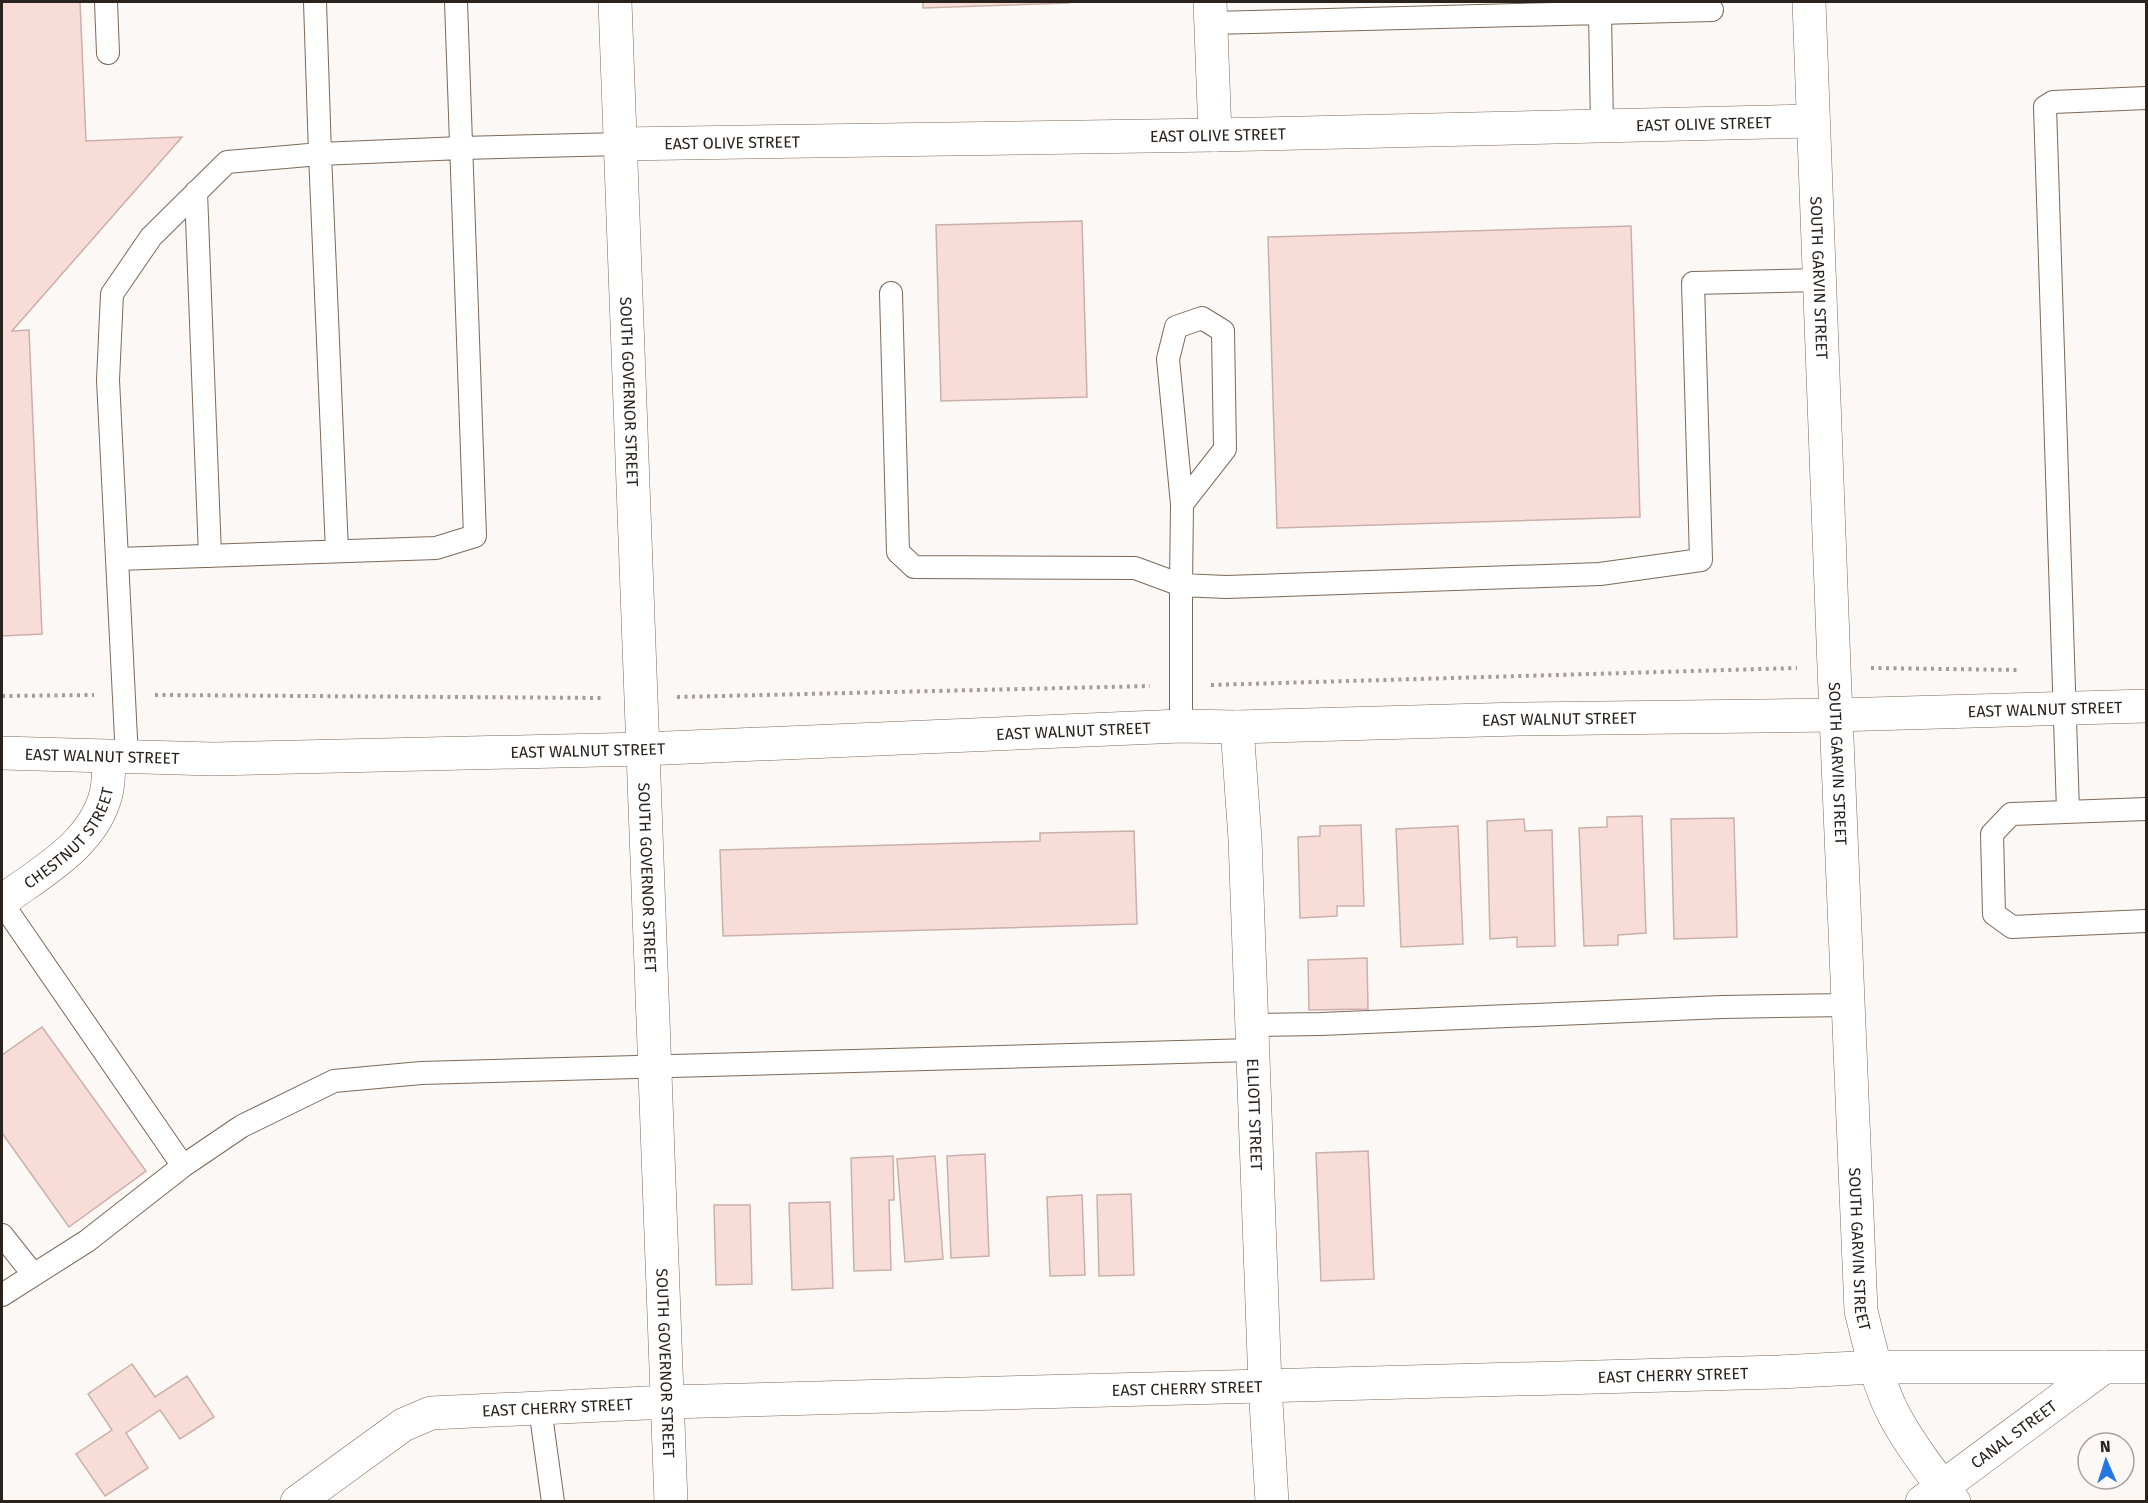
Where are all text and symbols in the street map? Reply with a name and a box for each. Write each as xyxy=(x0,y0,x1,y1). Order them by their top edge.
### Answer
street label: EAST OLIVE STREET xyxy=(1636,113,1773,135)
street label: EAST OLIVE STREET xyxy=(1150,124,1287,146)
street label: EAST OLIVE STREET xyxy=(664,132,801,153)
street label: SOUTH GARVIN STREET xyxy=(1806,196,1831,360)
street label: SOUTH GOVERNOR STREET xyxy=(616,297,642,488)
street label: SOUTH GARVIN STREET xyxy=(1825,682,1850,846)
street label: EAST WALNUT STREET xyxy=(1967,698,2123,721)
street label: EAST WALNUT STREET xyxy=(1482,709,1637,730)
street label: EAST WALNUT STREET xyxy=(996,718,1152,744)
street label: EAST WALNUT STREET xyxy=(510,739,666,762)
street label: EAST WALNUT STREET xyxy=(24,745,180,768)
street label: SOUTH GOVERNOR STREET xyxy=(634,782,660,973)
street label: CHESTNUT STREET xyxy=(20,785,117,893)
street label: ELLIOTT STREET xyxy=(1243,1058,1266,1172)
street label: SOUTH GARVIN STREET xyxy=(1845,1167,1875,1333)
street label: SOUTH GOVERNOR STREET xyxy=(652,1268,678,1459)
street label: EAST CHERRY STREET xyxy=(1597,1364,1749,1387)
street label: EAST CHERRY STREET xyxy=(1111,1377,1263,1400)
street label: EAST CHERRY STREET xyxy=(482,1395,634,1421)
street label: CANAL STREET xyxy=(1967,1396,2061,1473)
north arrow xyxy=(2076,1431,2136,1491)
text: N xyxy=(2099,1437,2111,1456)

